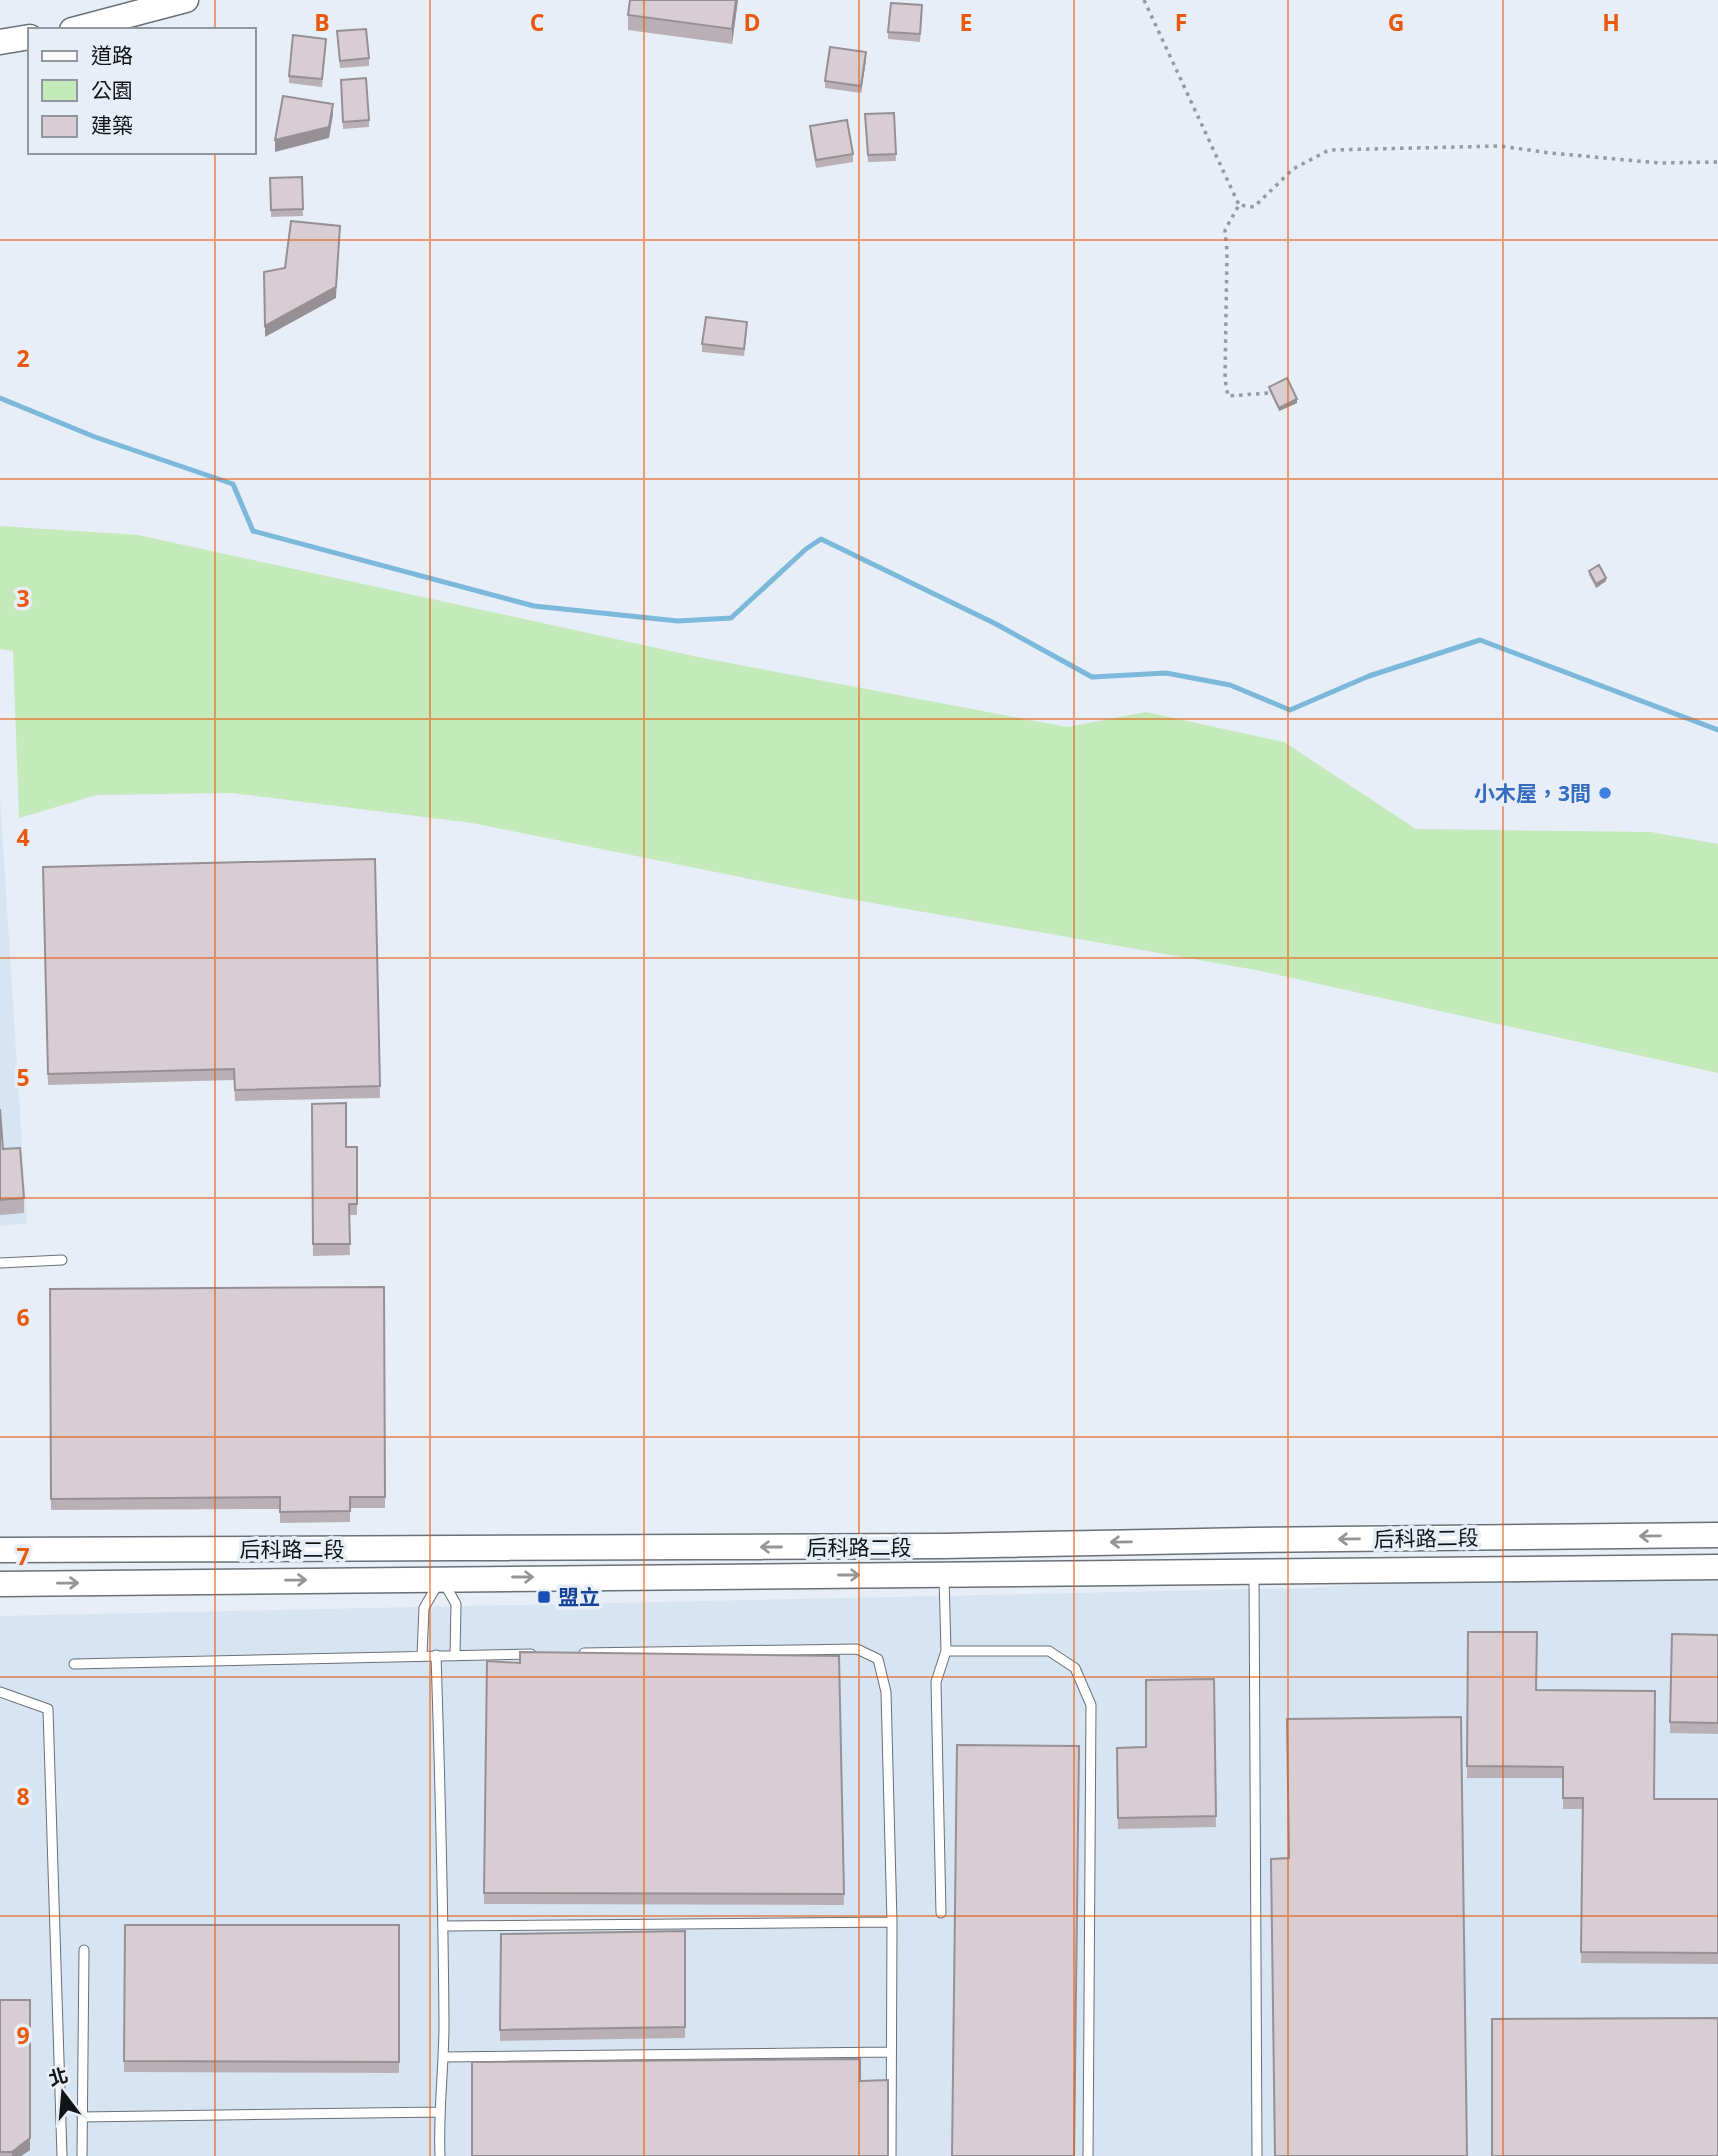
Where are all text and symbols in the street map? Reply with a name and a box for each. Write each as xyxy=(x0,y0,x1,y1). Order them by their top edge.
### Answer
text: B xyxy=(314,6,330,38)
text: C xyxy=(530,6,544,38)
text: D xyxy=(743,6,761,38)
text: E xyxy=(960,6,972,38)
text: F xyxy=(1175,6,1187,38)
text: G xyxy=(1388,6,1404,38)
text: H xyxy=(1602,6,1620,38)
legend xyxy=(28,28,256,154)
text: 道路 xyxy=(91,41,133,69)
text: 公園 xyxy=(91,76,133,104)
text: 建築 xyxy=(91,111,133,139)
text: 2 xyxy=(16,342,30,374)
text: 3 xyxy=(16,582,30,614)
place label: 小木屋，3間 xyxy=(1474,779,1591,807)
marker: 小木屋，3間 xyxy=(1597,785,1613,801)
text: 4 xyxy=(16,821,30,853)
text: 5 xyxy=(16,1061,30,1093)
text: 6 xyxy=(16,1301,30,1333)
street label: 后科路二段 xyxy=(1373,1523,1479,1553)
one-way arrow xyxy=(1639,1529,1662,1543)
one-way arrow xyxy=(1338,1532,1361,1546)
street label: 后科路二段 xyxy=(807,1533,912,1561)
street label: 后科路二段 xyxy=(240,1535,345,1563)
one-way arrow xyxy=(1110,1536,1133,1549)
text: 7 xyxy=(16,1540,30,1572)
one-way arrow xyxy=(760,1540,783,1554)
one-way arrow xyxy=(837,1568,860,1582)
one-way arrow xyxy=(511,1570,534,1584)
one-way arrow xyxy=(284,1573,307,1587)
one-way arrow xyxy=(56,1576,79,1590)
place label: 盟立 xyxy=(558,1583,600,1611)
marker: 盟立 xyxy=(536,1589,552,1605)
text: 8 xyxy=(16,1780,30,1812)
text: 9 xyxy=(16,2019,30,2051)
north arrow xyxy=(28,2058,98,2128)
text: 北 xyxy=(46,2062,71,2092)

